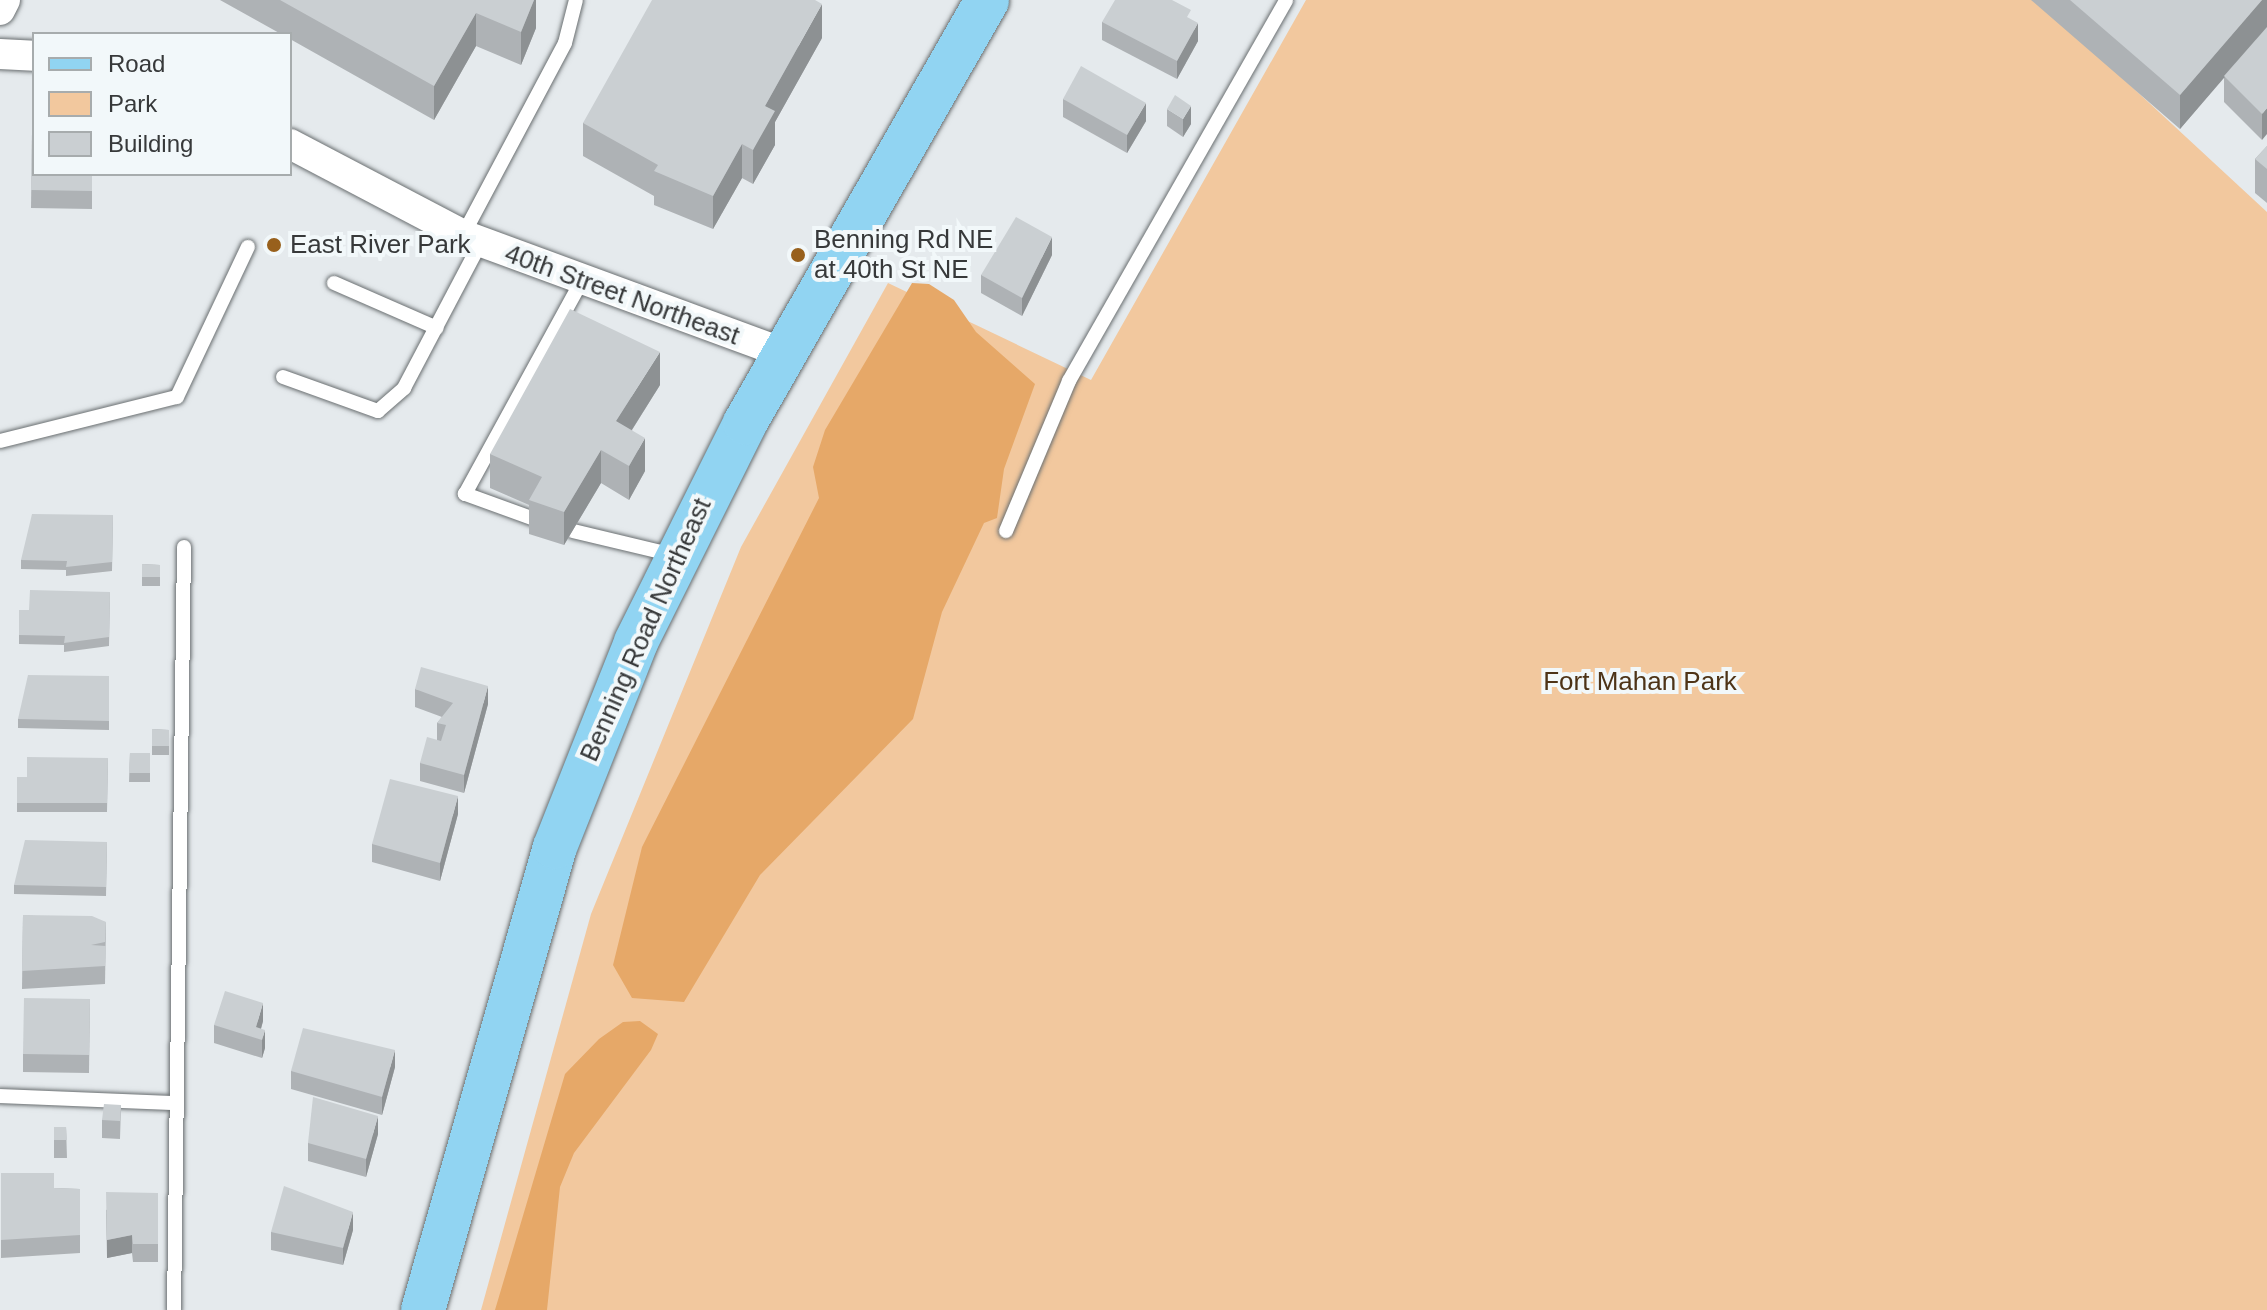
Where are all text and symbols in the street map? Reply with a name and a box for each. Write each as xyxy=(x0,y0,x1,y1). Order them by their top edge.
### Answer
legend xyxy=(32,32,292,176)
text: Road xyxy=(108,50,165,77)
text: Park xyxy=(108,90,157,117)
text: Building xyxy=(108,130,193,157)
place label: Benning Rd NE at 40th St NE xyxy=(814,224,993,286)
place label: East River Park xyxy=(290,229,471,261)
marker: East River Park xyxy=(265,236,283,254)
street label: 40th Street Northeast xyxy=(501,238,743,352)
marker: Benning Rd NE at 40th St NE xyxy=(789,246,807,264)
street label: Benning Road Northeast xyxy=(574,494,718,766)
park label: Fort Mahan Park xyxy=(1543,666,1737,698)

